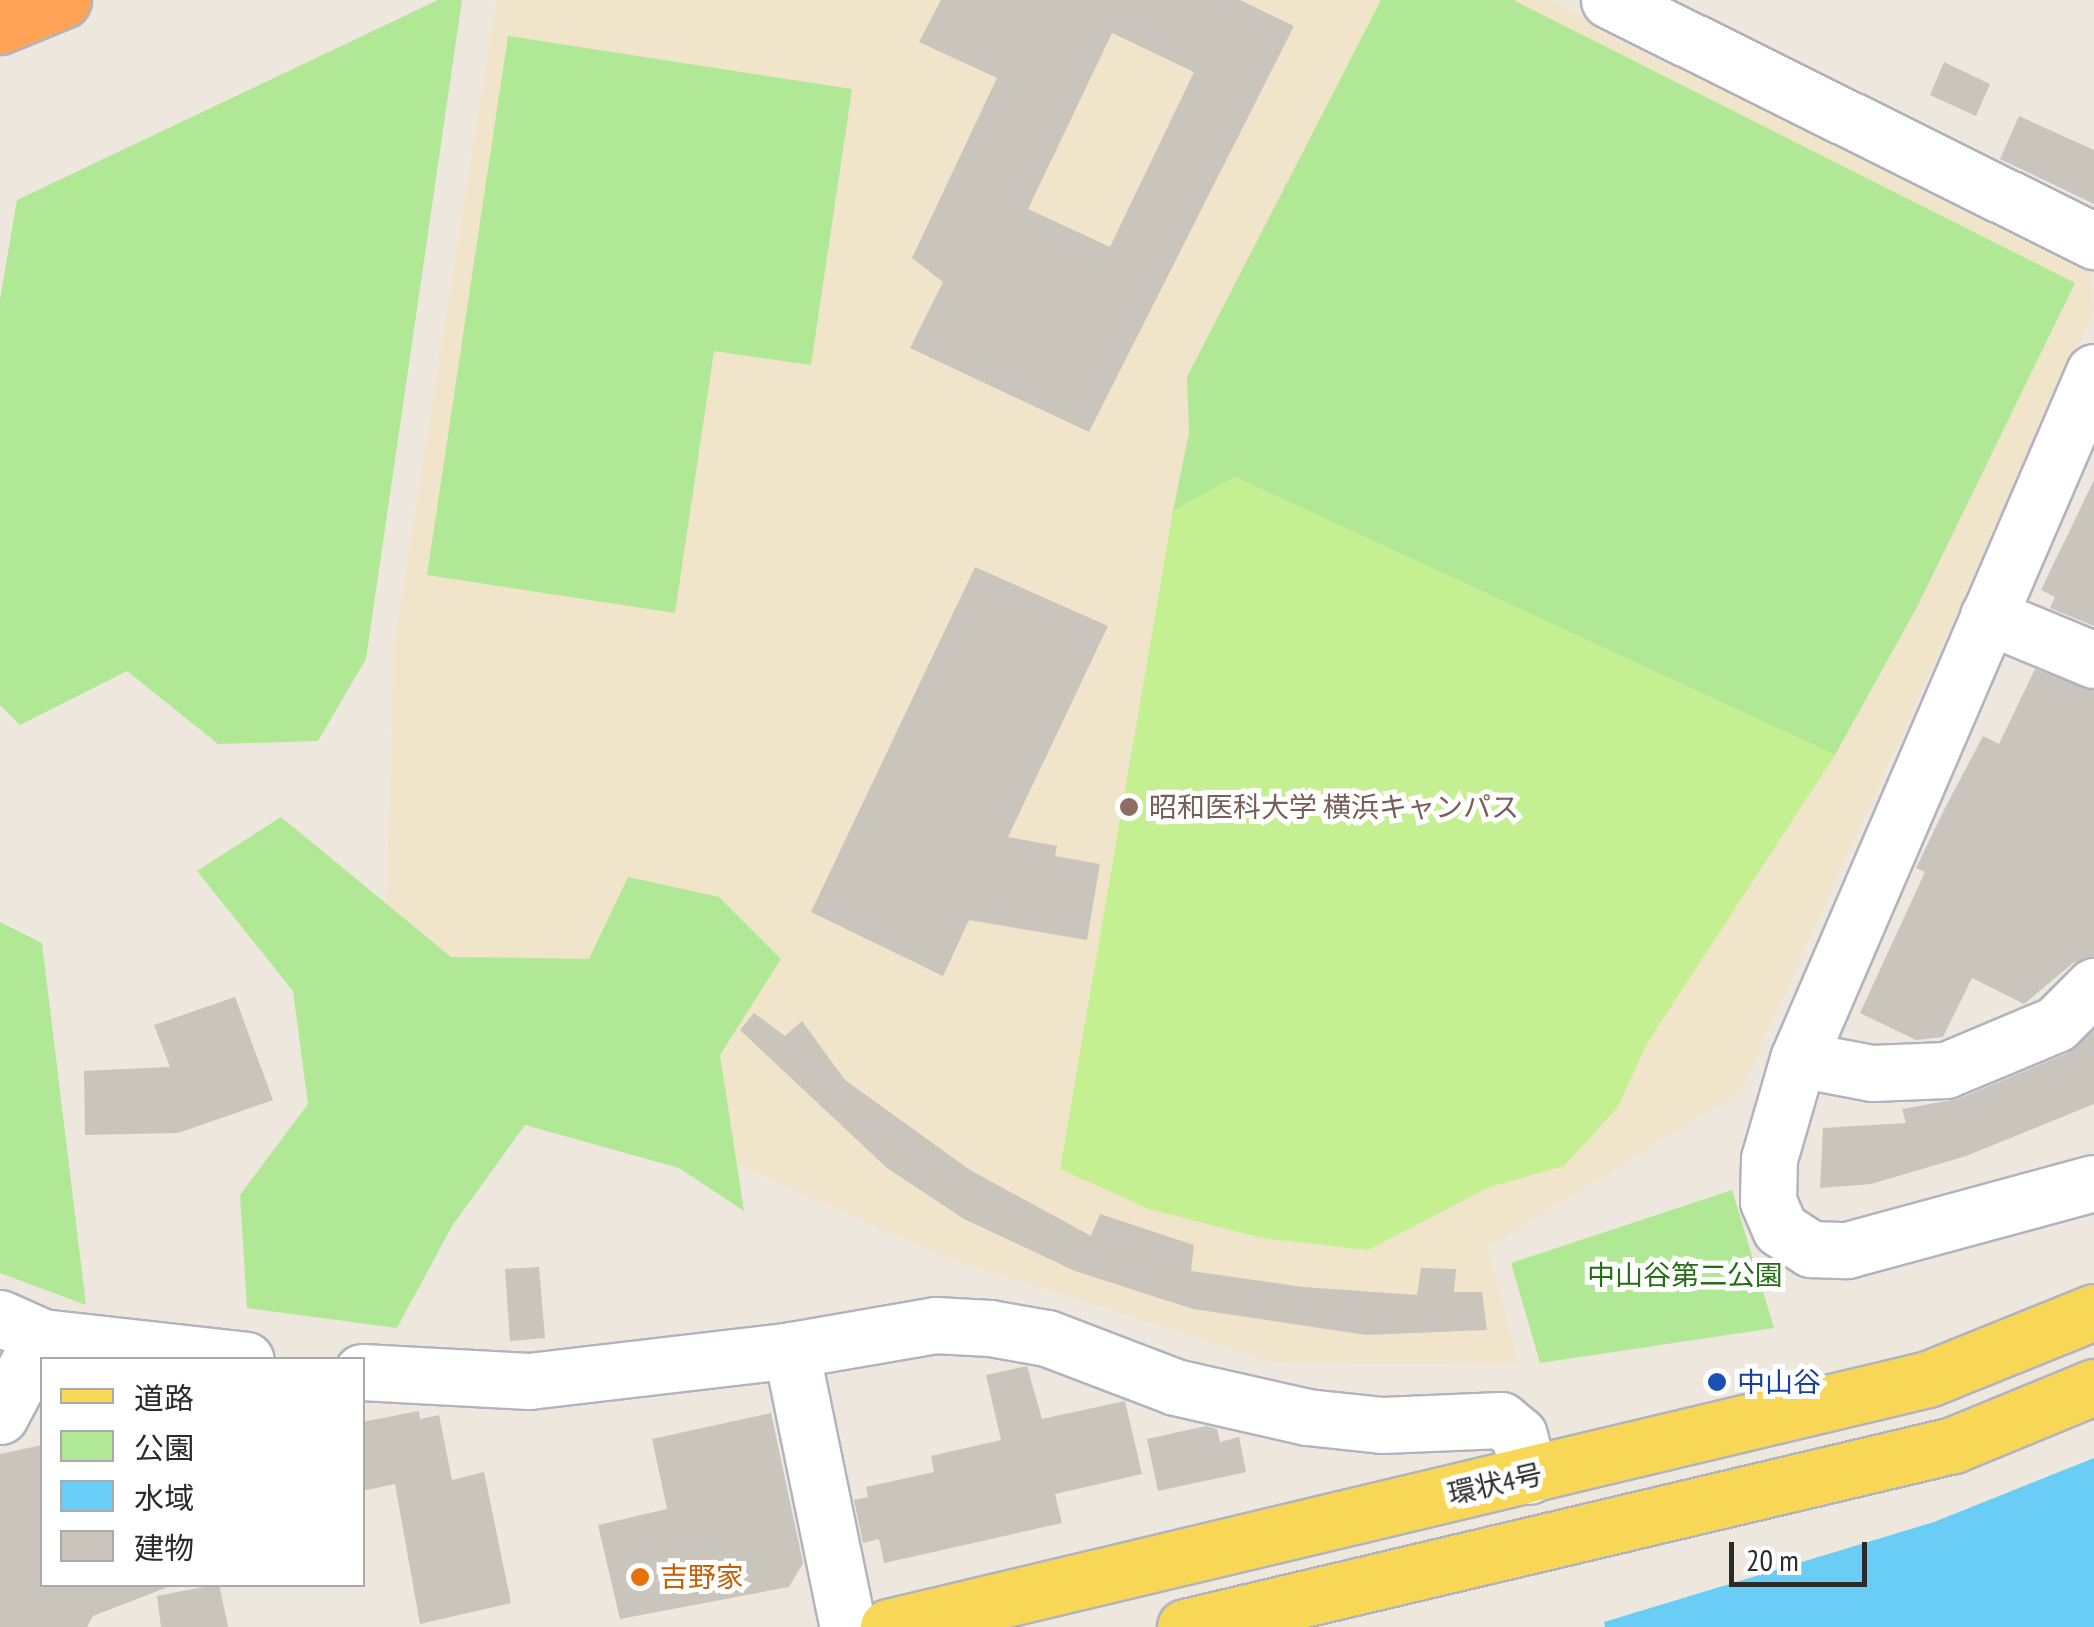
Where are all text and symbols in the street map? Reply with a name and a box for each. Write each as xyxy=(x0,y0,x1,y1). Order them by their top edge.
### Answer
place label: 昭和医科大学 横浜キャンパス xyxy=(1149,790,1519,824)
marker: 昭和医科大学 横浜キャンパス xyxy=(1118,796,1140,818)
park label: 中山谷第二公園 xyxy=(1587,1258,1783,1292)
legend xyxy=(40,1357,365,1587)
place label: 中山谷 xyxy=(1737,1365,1821,1399)
marker: 中山谷 xyxy=(1706,1371,1728,1393)
text: 道路 xyxy=(134,1378,194,1417)
text: 公園 xyxy=(134,1428,194,1467)
street label: 環状4号 xyxy=(1444,1457,1546,1511)
text: 水域 xyxy=(134,1478,194,1517)
scale bar xyxy=(1734,1522,1872,1584)
text: 建物 xyxy=(134,1528,194,1567)
text: 20 m xyxy=(1746,1540,1799,1579)
place label: 吉野家 xyxy=(660,1560,744,1594)
marker: 吉野家 xyxy=(629,1566,651,1588)

